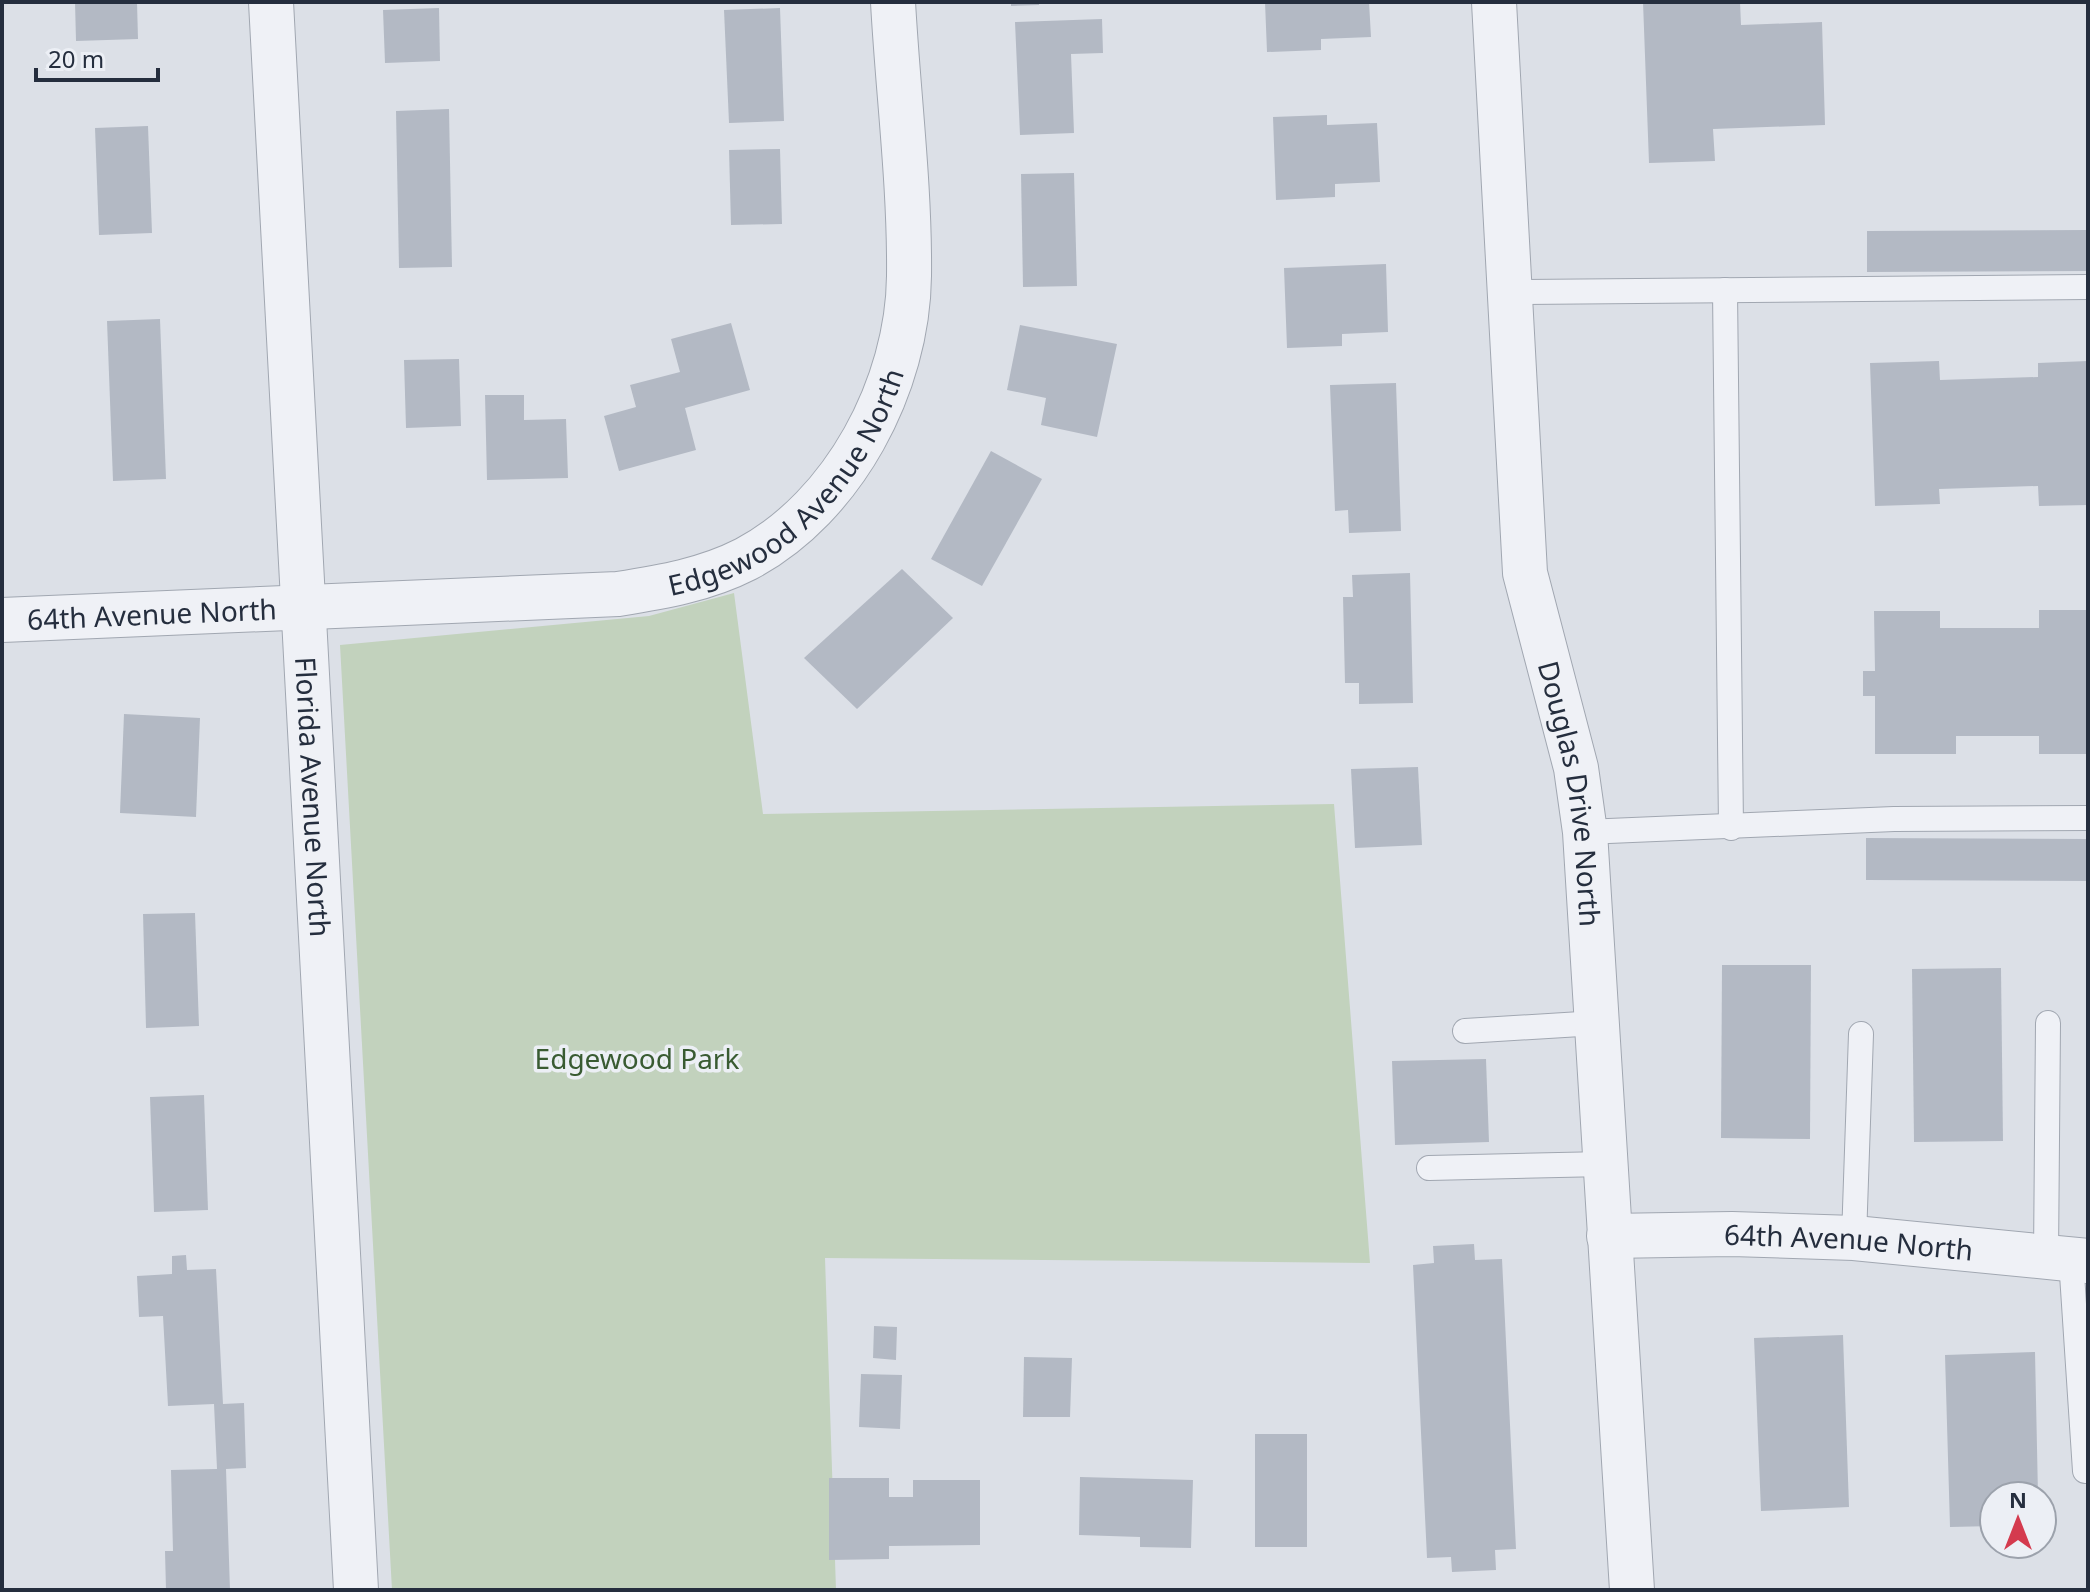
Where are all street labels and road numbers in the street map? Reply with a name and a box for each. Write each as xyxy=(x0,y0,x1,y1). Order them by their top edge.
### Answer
street label: Edgewood Avenue North xyxy=(664,363,912,604)
street label: 64th Avenue North xyxy=(26,589,277,638)
street label: Florida Avenue North xyxy=(287,656,340,938)
street label: Douglas Drive North xyxy=(1530,657,1610,928)
street label: 64th Avenue North xyxy=(1724,1215,1975,1269)

